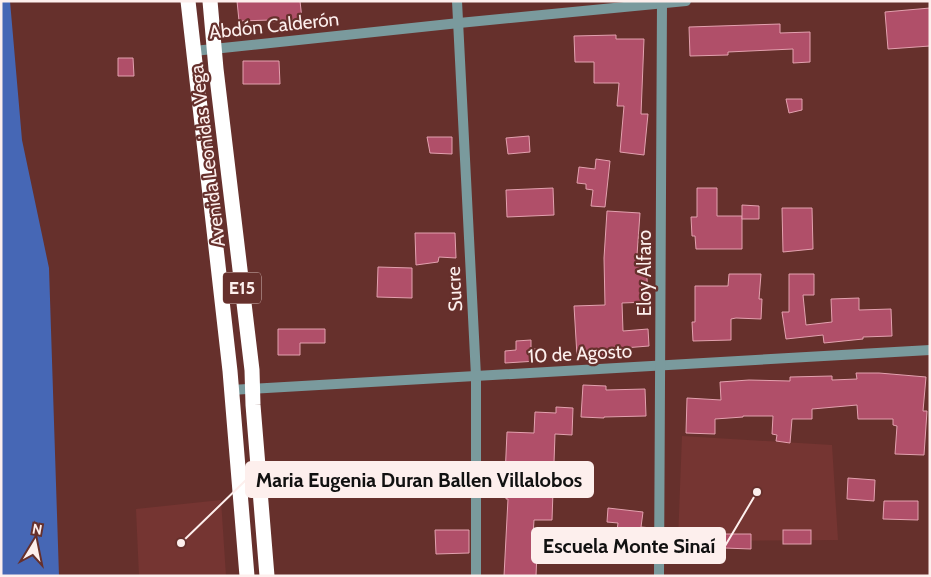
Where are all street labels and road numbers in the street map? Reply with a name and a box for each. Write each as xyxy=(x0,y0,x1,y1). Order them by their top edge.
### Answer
street label: Abdón Calderón xyxy=(208,7,340,44)
street label: Avenida Leonidas Vega xyxy=(185,64,230,248)
street label: Eloy Alfaro xyxy=(633,230,656,316)
street label: Sucre xyxy=(442,266,467,312)
road number: E15 xyxy=(223,272,261,304)
street label: 10 de Agosto xyxy=(527,339,633,368)

